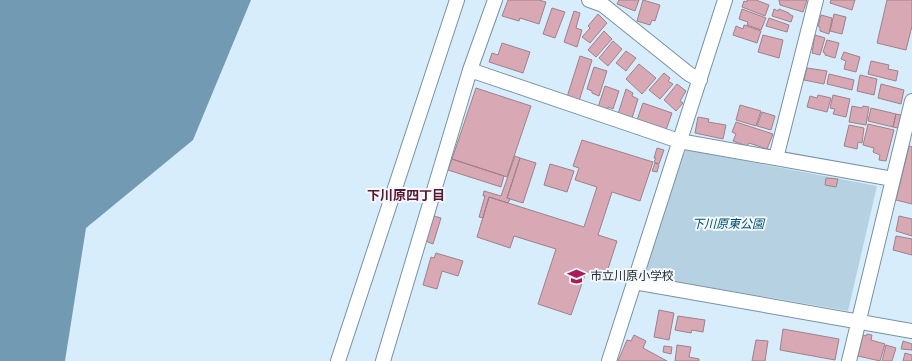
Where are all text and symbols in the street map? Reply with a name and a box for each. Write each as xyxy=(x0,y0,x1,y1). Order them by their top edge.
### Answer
district label: 下川原四丁目 xyxy=(367,188,445,203)
park label: 下川原東公園 xyxy=(692,217,766,231)
school or university icon: 市立川原小学校 xyxy=(567,266,587,286)
place label: 市立川原小学校 xyxy=(590,269,674,283)

